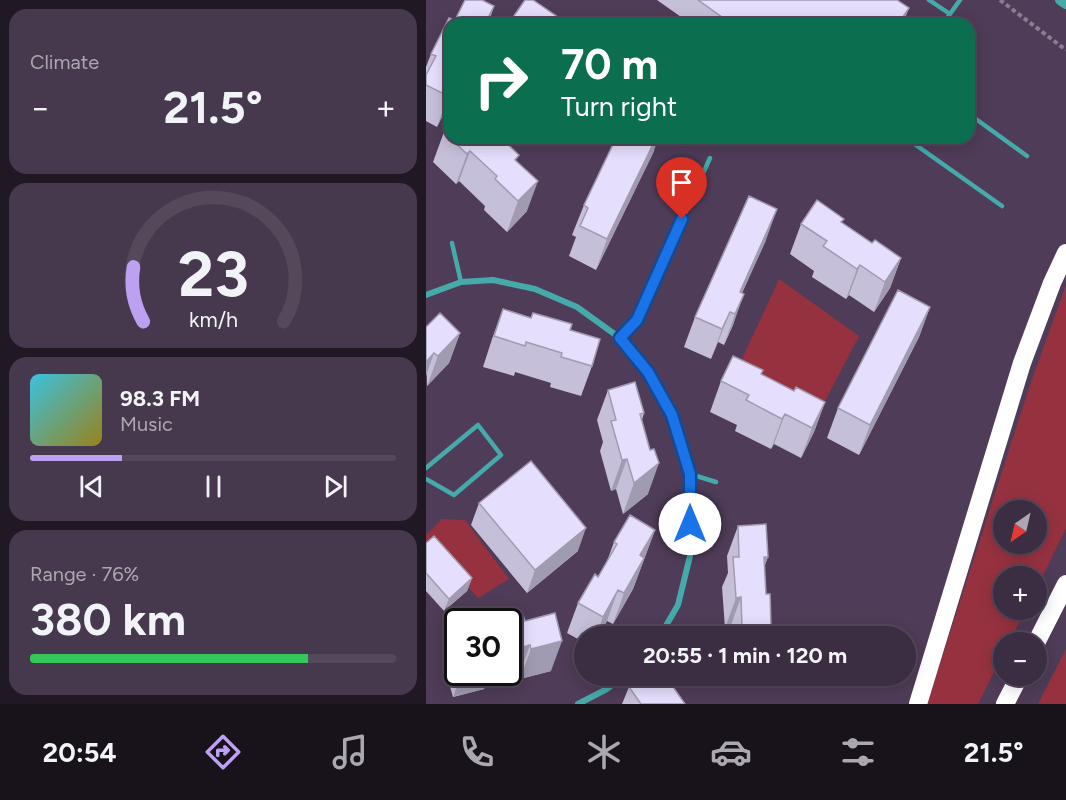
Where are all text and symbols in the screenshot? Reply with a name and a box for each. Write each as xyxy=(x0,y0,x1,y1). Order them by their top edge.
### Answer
text: 70 m xyxy=(561,39,658,90)
icon: right xyxy=(462,42,540,120)
text: Climate xyxy=(30,50,99,74)
text: 21.5° xyxy=(163,80,263,134)
text: − xyxy=(30,88,51,127)
text: + xyxy=(375,88,396,127)
text: Turn right xyxy=(561,90,677,123)
pin xyxy=(656,157,707,219)
icon: arrive xyxy=(665,166,698,199)
text: 23 xyxy=(178,237,248,312)
text: km/h xyxy=(189,308,237,333)
text: 98.3 FM xyxy=(120,385,200,412)
text: Music xyxy=(120,412,173,436)
icon: previous xyxy=(75,470,108,503)
icon: pause xyxy=(197,470,230,503)
icon: next xyxy=(319,470,352,503)
position arrow xyxy=(658,492,722,556)
north arrow xyxy=(993,500,1047,554)
map controls xyxy=(993,500,1047,686)
text: Range · 76% xyxy=(30,562,139,586)
button: + xyxy=(993,566,1047,620)
text: 380 km xyxy=(30,592,186,646)
speed limit sign: 30 xyxy=(444,608,522,686)
button: − xyxy=(993,632,1047,686)
text: 20:55 · 1 min · 120 m xyxy=(643,642,847,669)
icon: directions xyxy=(202,731,244,773)
icon: music xyxy=(329,731,371,773)
icon: phone xyxy=(456,731,498,773)
icon: climate xyxy=(583,731,625,773)
icon: car xyxy=(710,731,752,773)
icon: filters xyxy=(837,731,879,773)
text: 20:54 xyxy=(43,736,117,769)
text: 21.5° xyxy=(964,736,1023,769)

